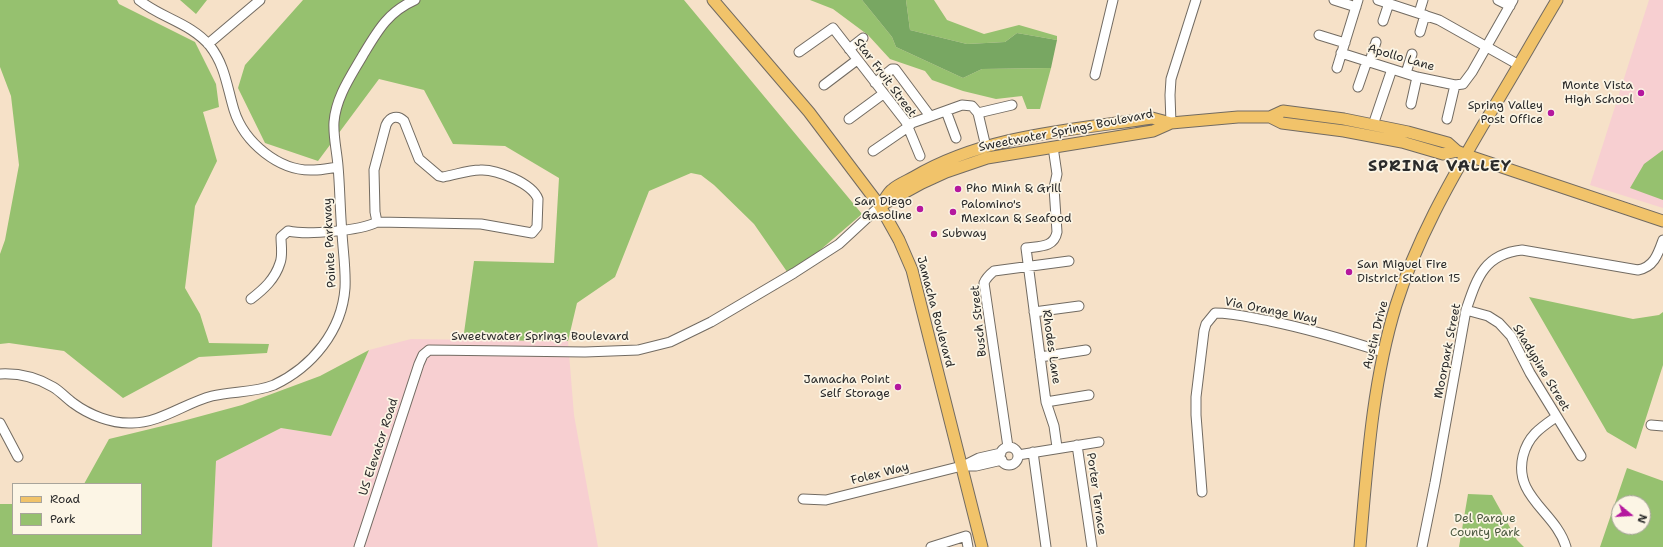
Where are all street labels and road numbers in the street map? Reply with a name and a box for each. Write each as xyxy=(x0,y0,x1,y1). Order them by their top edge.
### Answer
street label: Star Fruit Street xyxy=(851,36,919,120)
street label: Apollo Lane xyxy=(1366,42,1436,74)
street label: Sweetwater Springs Boulevard xyxy=(978,107,1154,155)
street label: Pointe Parkway xyxy=(320,198,340,288)
street label: Jamacha Boulevard xyxy=(913,255,957,369)
street label: Busch Street xyxy=(968,284,990,358)
street label: Via Orange Way xyxy=(1223,295,1319,327)
street label: Austin Drive xyxy=(1361,299,1391,371)
street label: Moorpark Street xyxy=(1432,302,1464,400)
street label: Rhodes Lane xyxy=(1039,309,1063,385)
street label: Shadypine Street xyxy=(1509,322,1573,414)
street label: Sweetwater Springs Boulevard xyxy=(451,330,629,344)
street label: US Elevator Road xyxy=(356,396,402,498)
street label: Porter Terrace xyxy=(1083,452,1109,536)
street label: Folex Way xyxy=(849,460,911,488)

